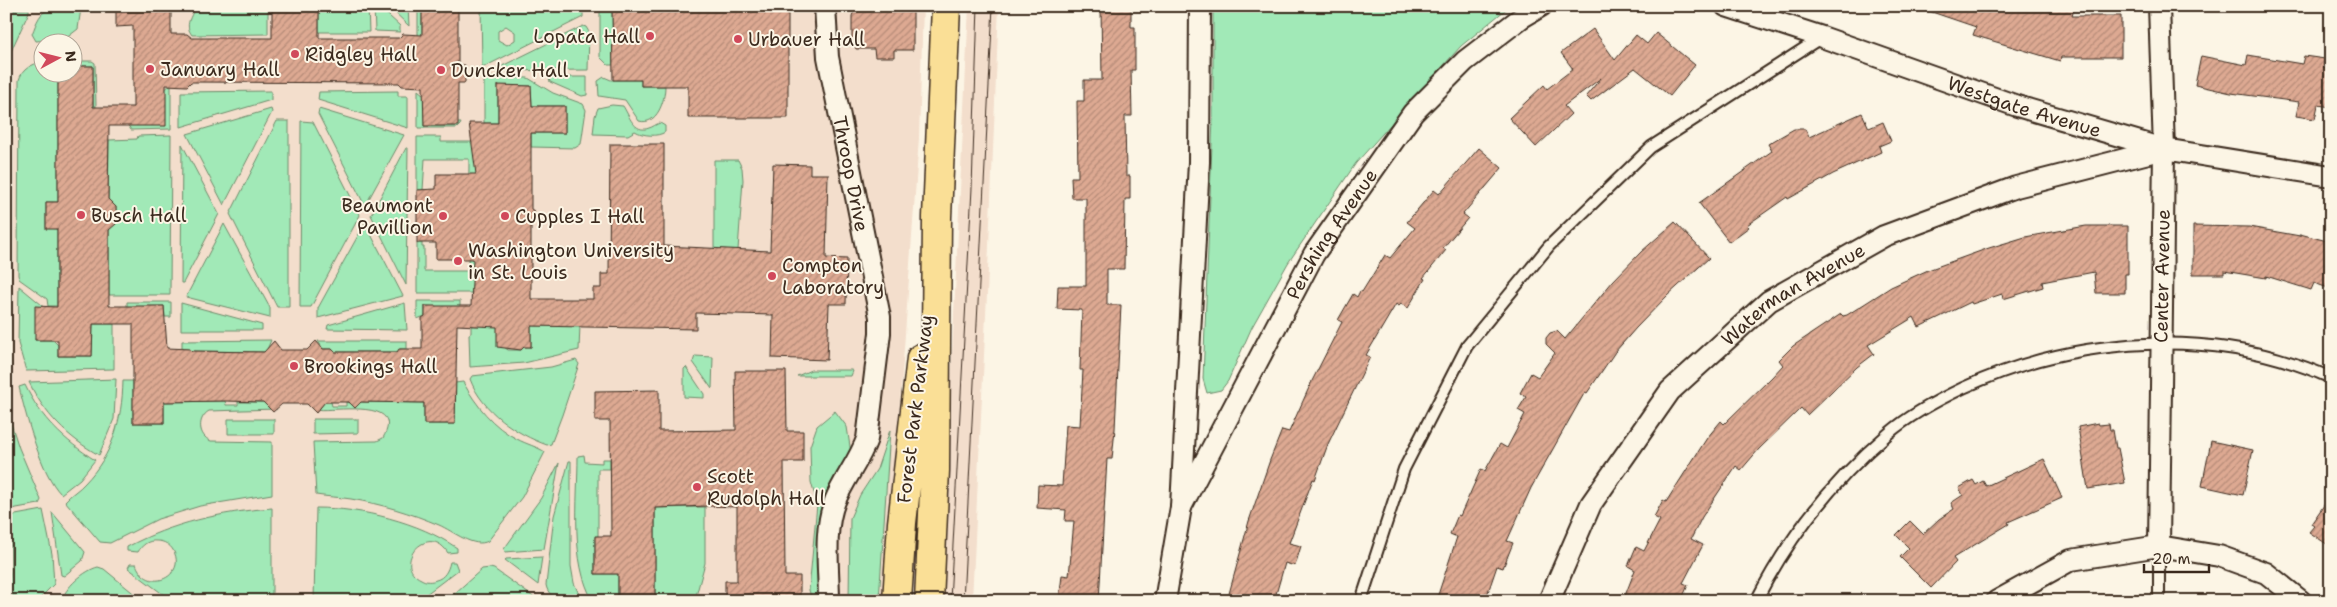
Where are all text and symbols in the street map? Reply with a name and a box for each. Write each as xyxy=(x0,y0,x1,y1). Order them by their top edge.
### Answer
place label: Lopata Hall xyxy=(533,24,640,49)
place label: Urbauer Hall xyxy=(748,27,865,52)
marker: Lopata Hall xyxy=(644,30,656,42)
north arrow xyxy=(32,32,82,82)
marker: Urbauer Hall xyxy=(732,33,744,45)
place label: Ridgley Hall xyxy=(305,42,417,67)
marker: Ridgley Hall xyxy=(289,48,301,60)
text: N xyxy=(61,50,81,63)
place label: January Hall xyxy=(160,57,280,82)
place label: Duncker Hall xyxy=(451,58,568,83)
marker: January Hall xyxy=(144,63,156,75)
marker: Duncker Hall xyxy=(435,64,447,76)
street label: Westgate Avenue xyxy=(1944,70,2104,142)
street label: Throop Drive xyxy=(828,114,875,234)
street label: Pershing Avenue xyxy=(1280,163,1383,304)
place label: Beaumont Pavillion xyxy=(341,193,433,240)
place label: Busch Hall xyxy=(91,203,187,228)
place label: Cupples I Hall xyxy=(515,204,644,229)
marker: Busch Hall xyxy=(75,209,87,221)
street label: Center Avenue xyxy=(2148,209,2176,343)
marker: Beaumont Pavillion xyxy=(437,210,449,222)
marker: Cupples I Hall xyxy=(499,210,511,222)
street label: Waterman Avenue xyxy=(1716,237,1869,351)
place label: Washington University in St. Louis xyxy=(468,238,674,285)
place label: Compton Laboratory xyxy=(782,253,884,300)
marker: Washington University in St. Louis xyxy=(452,255,464,267)
marker: Compton Laboratory xyxy=(766,270,778,282)
street label: Forest Park Parkway xyxy=(891,313,939,505)
place label: Brookings Hall xyxy=(304,354,438,379)
marker: Brookings Hall xyxy=(288,360,300,372)
place label: Scott Rudolph Hall xyxy=(707,464,826,511)
marker: Scott Rudolph Hall xyxy=(691,481,703,493)
scale bar xyxy=(2144,542,2210,574)
text: 20 m xyxy=(2152,549,2191,569)

